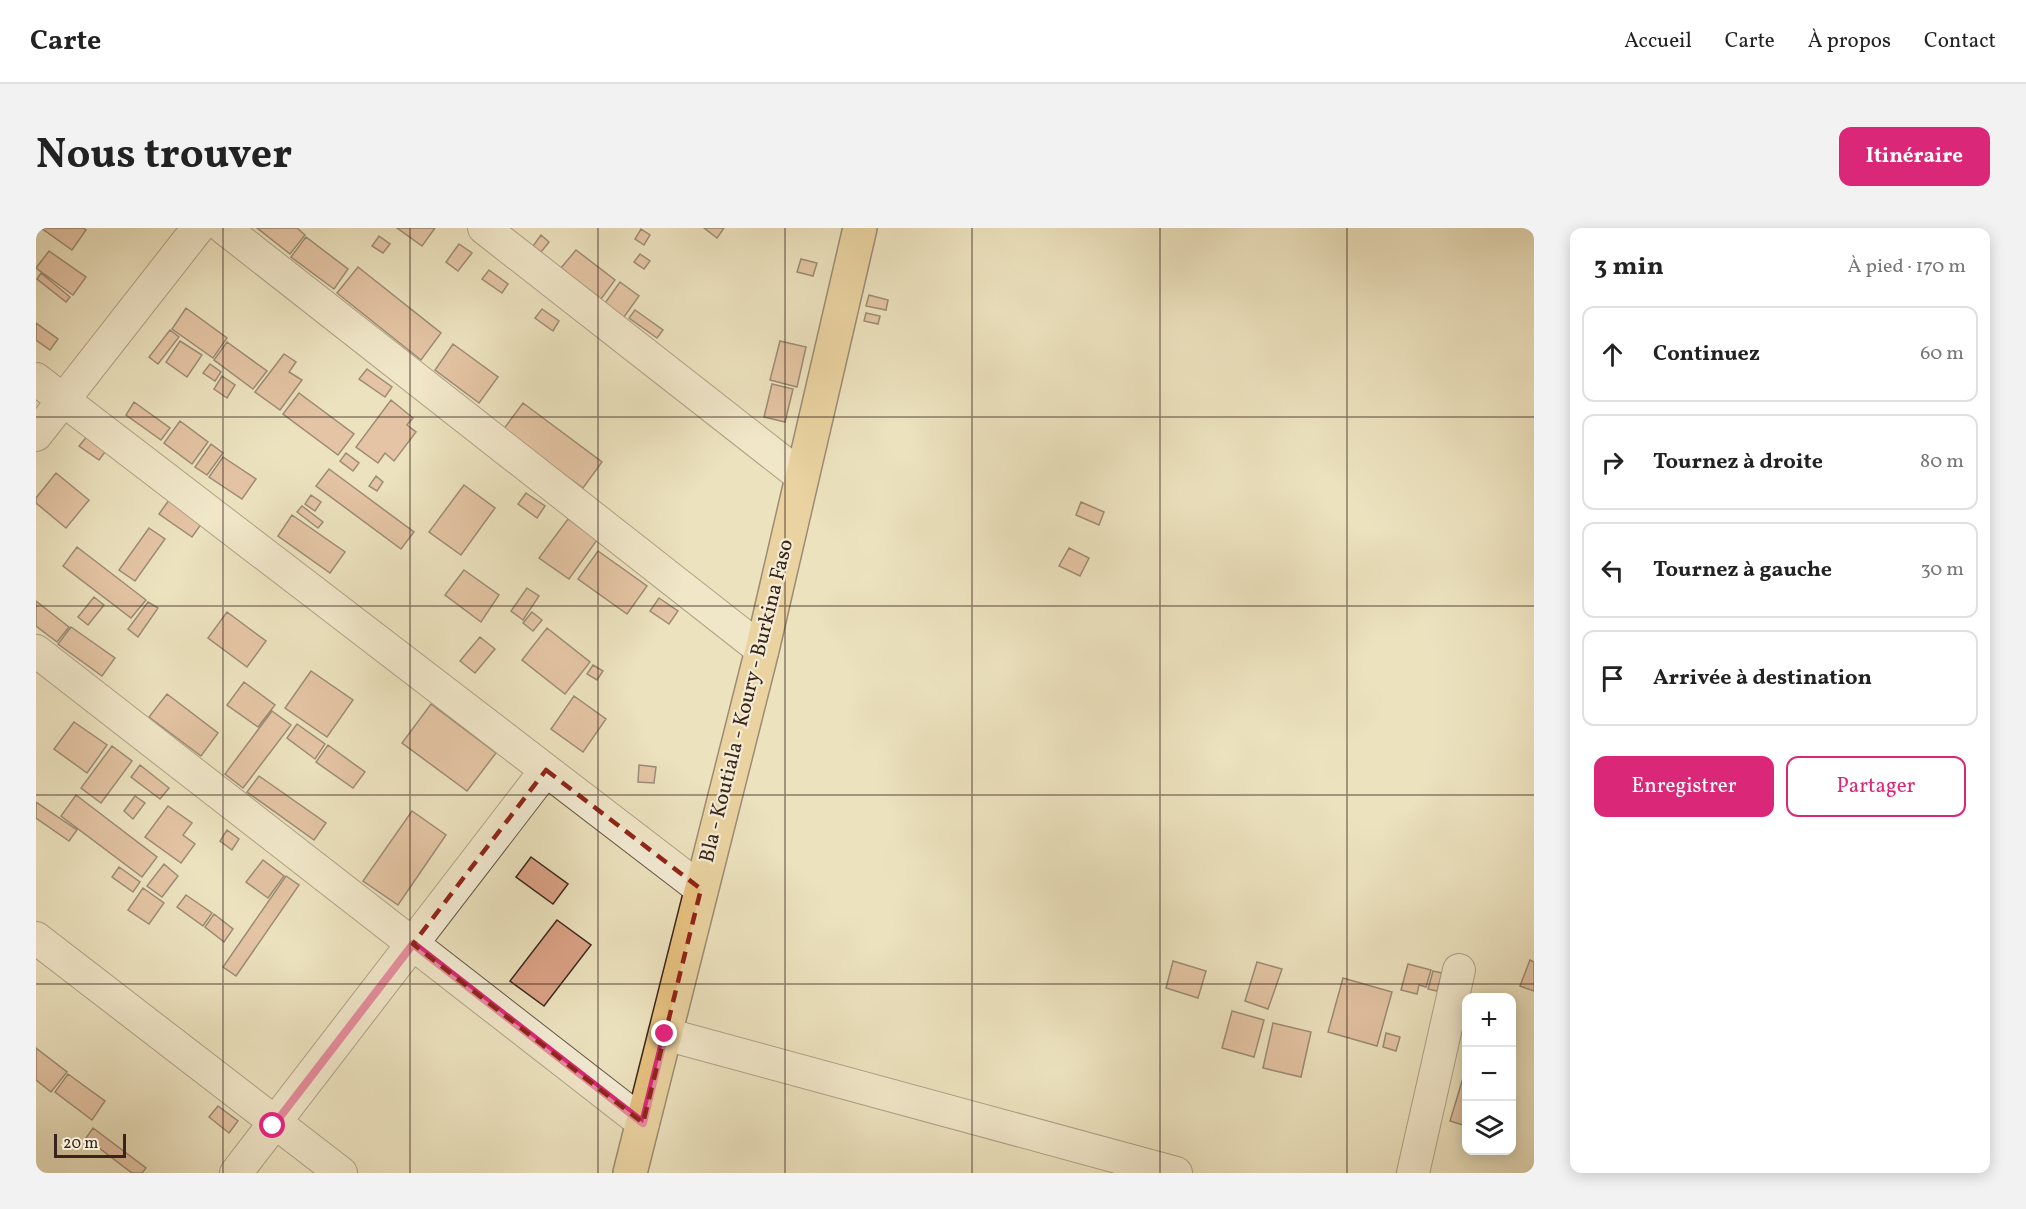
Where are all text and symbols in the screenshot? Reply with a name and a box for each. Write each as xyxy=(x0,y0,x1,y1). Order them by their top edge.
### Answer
text: Carte xyxy=(30,22,101,61)
text: Accueil xyxy=(1624,27,1692,56)
text: Carte xyxy=(1725,27,1775,56)
text: À propos xyxy=(1808,27,1891,56)
text: Contact xyxy=(1924,27,1996,56)
text: Nous trouver xyxy=(36,127,292,186)
button: Itinéraire xyxy=(1839,127,1990,186)
text: 3 min xyxy=(1594,249,1664,285)
text: À pied · 170 m xyxy=(1847,253,1966,281)
icon: ahead xyxy=(1596,338,1629,371)
text: Continuez xyxy=(1653,339,1760,370)
text: 60 m xyxy=(1920,340,1964,368)
icon: right xyxy=(1596,446,1629,479)
text: Tournez à droite xyxy=(1653,447,1823,478)
text: 80 m xyxy=(1920,448,1964,476)
street label: Bla - Koutiala - Koury - Burkina Faso xyxy=(693,536,801,866)
icon: left xyxy=(1596,554,1629,587)
text: Tournez à gauche xyxy=(1653,555,1832,586)
text: 30 m xyxy=(1920,556,1964,584)
icon: arrive xyxy=(1596,662,1629,695)
text: Arrivée à destination xyxy=(1653,663,1872,694)
button: Enregistrer xyxy=(1594,756,1774,817)
button: Partager xyxy=(1786,756,1966,817)
map controls xyxy=(1462,993,1516,1155)
button: + xyxy=(1462,993,1516,1047)
route end xyxy=(651,1020,677,1046)
button: − xyxy=(1462,1047,1516,1101)
button: layers xyxy=(1462,1101,1516,1155)
route start xyxy=(259,1112,285,1138)
scale bar xyxy=(54,1131,126,1158)
text: 20 m xyxy=(63,1133,98,1155)

